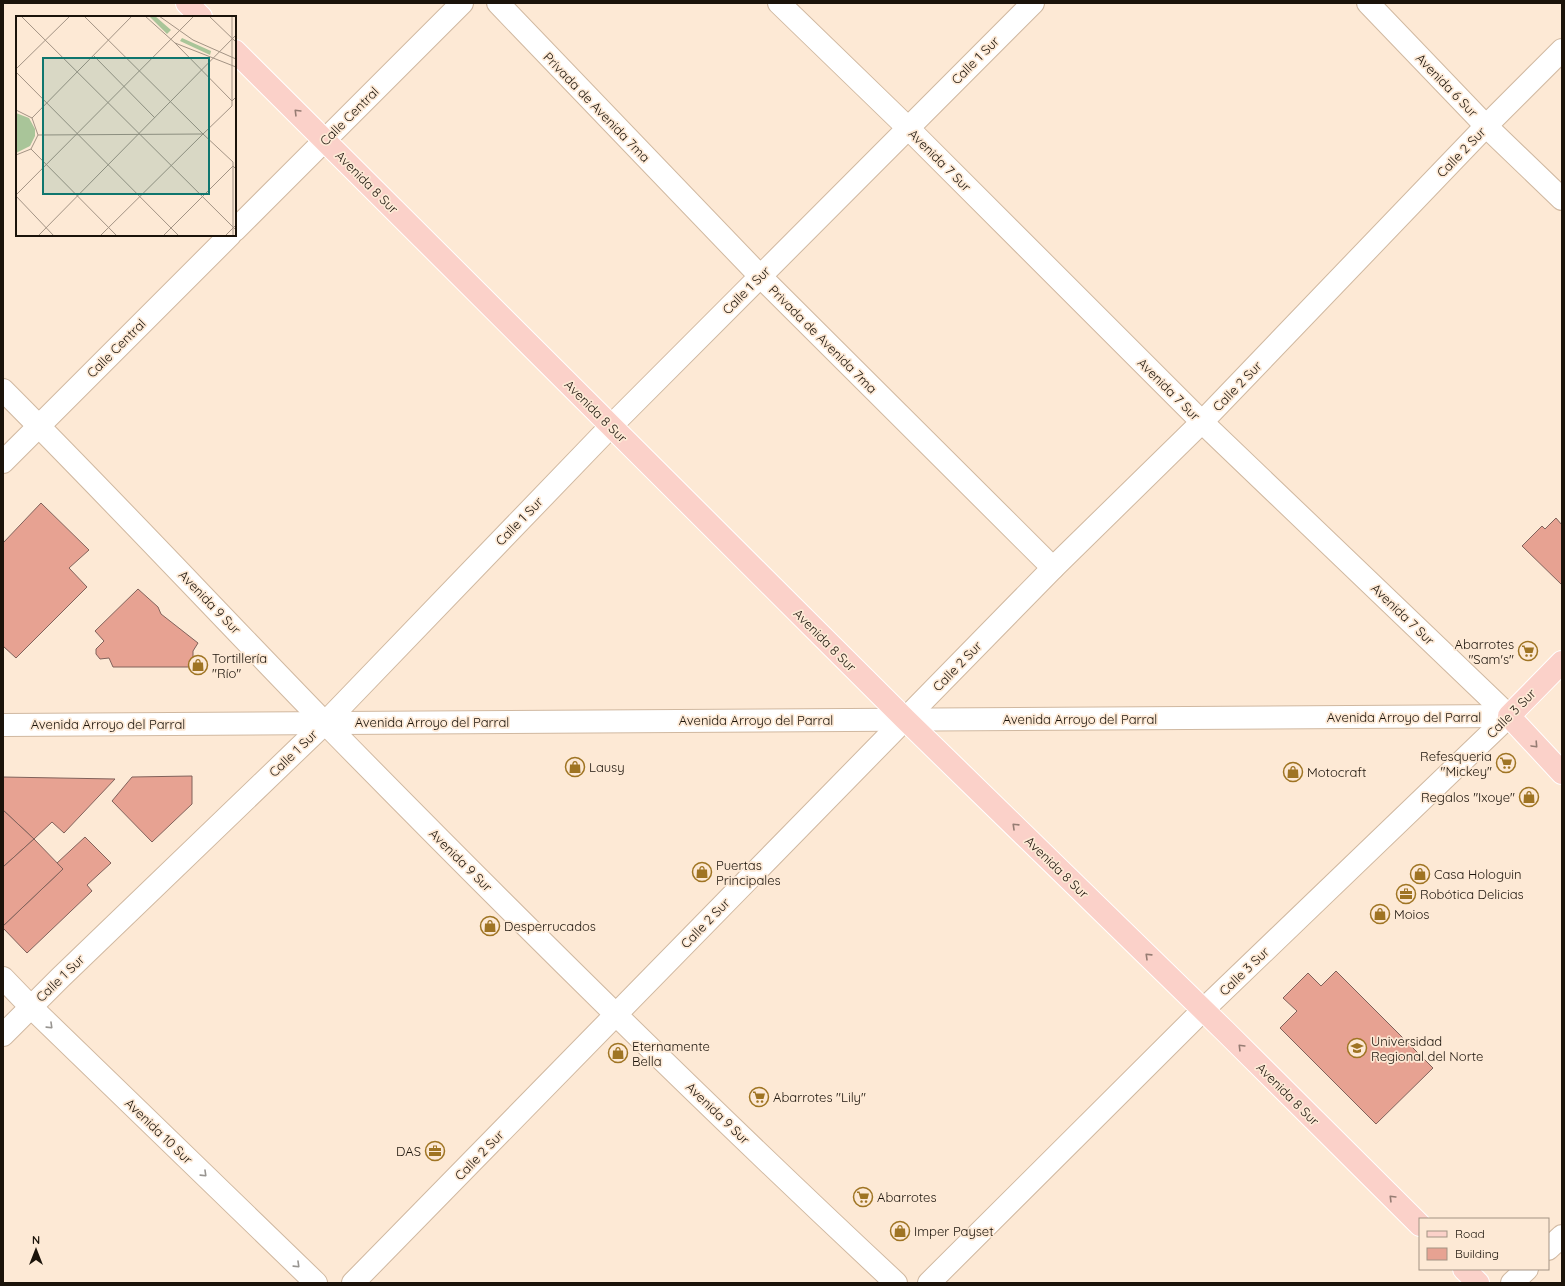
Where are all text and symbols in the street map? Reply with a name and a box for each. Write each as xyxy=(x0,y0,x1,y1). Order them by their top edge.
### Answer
inset map xyxy=(16,16,236,236)
street label: Calle 1 Sur xyxy=(948,33,1002,87)
street label: Privada de Avenida 7ma xyxy=(540,49,654,165)
street label: Avenida 6 Sur xyxy=(1413,50,1481,120)
street label: Calle Central xyxy=(316,83,382,149)
one-way arrow xyxy=(294,110,302,117)
street label: Calle 2 Sur xyxy=(1433,124,1489,180)
street label: Avenida 7 Sur xyxy=(905,125,975,195)
street label: Avenida 8 Sur xyxy=(332,147,402,217)
street label: Calle 1 Sur xyxy=(719,263,773,317)
street label: Privada de Avenida 7ma xyxy=(766,282,880,396)
street label: Calle Central xyxy=(83,315,149,381)
street label: Avenida 7 Sur xyxy=(1134,354,1204,424)
street label: Calle 2 Sur xyxy=(1209,358,1265,414)
street label: Avenida 8 Sur xyxy=(561,376,631,446)
street label: Calle 1 Sur xyxy=(492,493,546,549)
street label: Avenida 9 Sur xyxy=(176,567,244,637)
street label: Avenida 7 Sur xyxy=(1368,580,1438,648)
street label: Avenida 8 Sur xyxy=(790,605,860,675)
place label: Abarrotes "Sam's" xyxy=(1454,636,1514,667)
street label: Calle 2 Sur xyxy=(929,638,985,694)
supermarket icon: Abarrotes "Sam's" xyxy=(1517,640,1539,662)
place label: Tortillería "Río" xyxy=(212,650,267,681)
shop icon: Tortillería "Río" xyxy=(187,654,209,676)
street label: Calle 3 Sur xyxy=(1483,685,1539,741)
street label: Avenida Arroyo del Parral xyxy=(1327,709,1481,725)
street label: Avenida Arroyo del Parral xyxy=(1003,711,1157,727)
street label: Avenida Arroyo del Parral xyxy=(679,712,833,728)
street label: Avenida Arroyo del Parral xyxy=(355,714,509,730)
street label: Avenida Arroyo del Parral xyxy=(31,716,185,732)
street label: Calle 1 Sur xyxy=(265,726,321,780)
one-way arrow xyxy=(1530,740,1537,747)
place label: Refesqueria "Mickey" xyxy=(1420,748,1492,779)
supermarket icon: Refesqueria "Mickey" xyxy=(1495,752,1517,774)
shop icon: Lausy xyxy=(564,756,586,778)
place label: Lausy xyxy=(589,759,625,775)
shop icon: Motocraft xyxy=(1282,761,1304,783)
place label: Motocraft xyxy=(1307,764,1366,780)
shop icon: Regalos "Ixoye" xyxy=(1518,786,1540,808)
place label: Regalos "Ixoye" xyxy=(1421,789,1515,805)
one-way arrow xyxy=(1012,823,1020,831)
street label: Avenida 9 Sur xyxy=(426,825,496,895)
street label: Avenida 8 Sur xyxy=(1022,833,1092,901)
place label: Puertas Principales xyxy=(716,857,781,888)
shop icon: Puertas Principales xyxy=(691,861,713,883)
shop icon: Casa Hologuin xyxy=(1409,863,1431,885)
place label: Casa Hologuin xyxy=(1434,866,1522,882)
office icon: Robótica Delicias xyxy=(1395,883,1417,905)
place label: Robótica Delicias xyxy=(1420,886,1524,902)
street label: Calle 2 Sur xyxy=(677,895,733,951)
shop icon: Moios xyxy=(1369,903,1391,925)
place label: Moios xyxy=(1394,906,1429,922)
shop icon: Desperrucados xyxy=(479,915,501,937)
place label: Desperrucados xyxy=(504,918,596,934)
street label: Calle 3 Sur xyxy=(1216,943,1272,999)
street label: Calle 1 Sur xyxy=(32,951,88,1005)
one-way arrow xyxy=(1145,953,1153,961)
one-way arrow xyxy=(45,1021,53,1029)
place label: Universidad Regional del Norte xyxy=(1371,1033,1483,1064)
school or university icon: Universidad Regional del Norte xyxy=(1346,1037,1368,1059)
place label: Eternamente Bella xyxy=(632,1038,710,1069)
shop icon: Eternamente Bella xyxy=(607,1042,629,1064)
one-way arrow xyxy=(1238,1044,1246,1052)
street label: Avenida 8 Sur xyxy=(1253,1059,1323,1129)
street label: Avenida 9 Sur xyxy=(683,1079,753,1147)
supermarket icon: Abarrotes "Lily" xyxy=(748,1086,770,1108)
place label: Abarrotes "Lily" xyxy=(773,1089,866,1105)
street label: Avenida 10 Sur xyxy=(122,1095,196,1167)
street label: Calle 2 Sur xyxy=(451,1127,507,1183)
office icon: DAS xyxy=(424,1140,446,1162)
place label: DAS xyxy=(396,1143,421,1159)
one-way arrow xyxy=(199,1170,207,1177)
supermarket icon: Abarrotes xyxy=(852,1186,874,1208)
place label: Abarrotes xyxy=(877,1189,937,1205)
one-way arrow xyxy=(1389,1195,1397,1203)
legend xyxy=(1419,1218,1549,1270)
shop icon: Imper Payset xyxy=(889,1220,911,1242)
place label: Imper Payset xyxy=(914,1223,994,1239)
text: Road xyxy=(1455,1226,1485,1241)
north arrow xyxy=(16,1230,56,1270)
text: N xyxy=(32,1233,40,1247)
text: Building xyxy=(1455,1246,1499,1261)
one-way arrow xyxy=(292,1260,300,1268)

